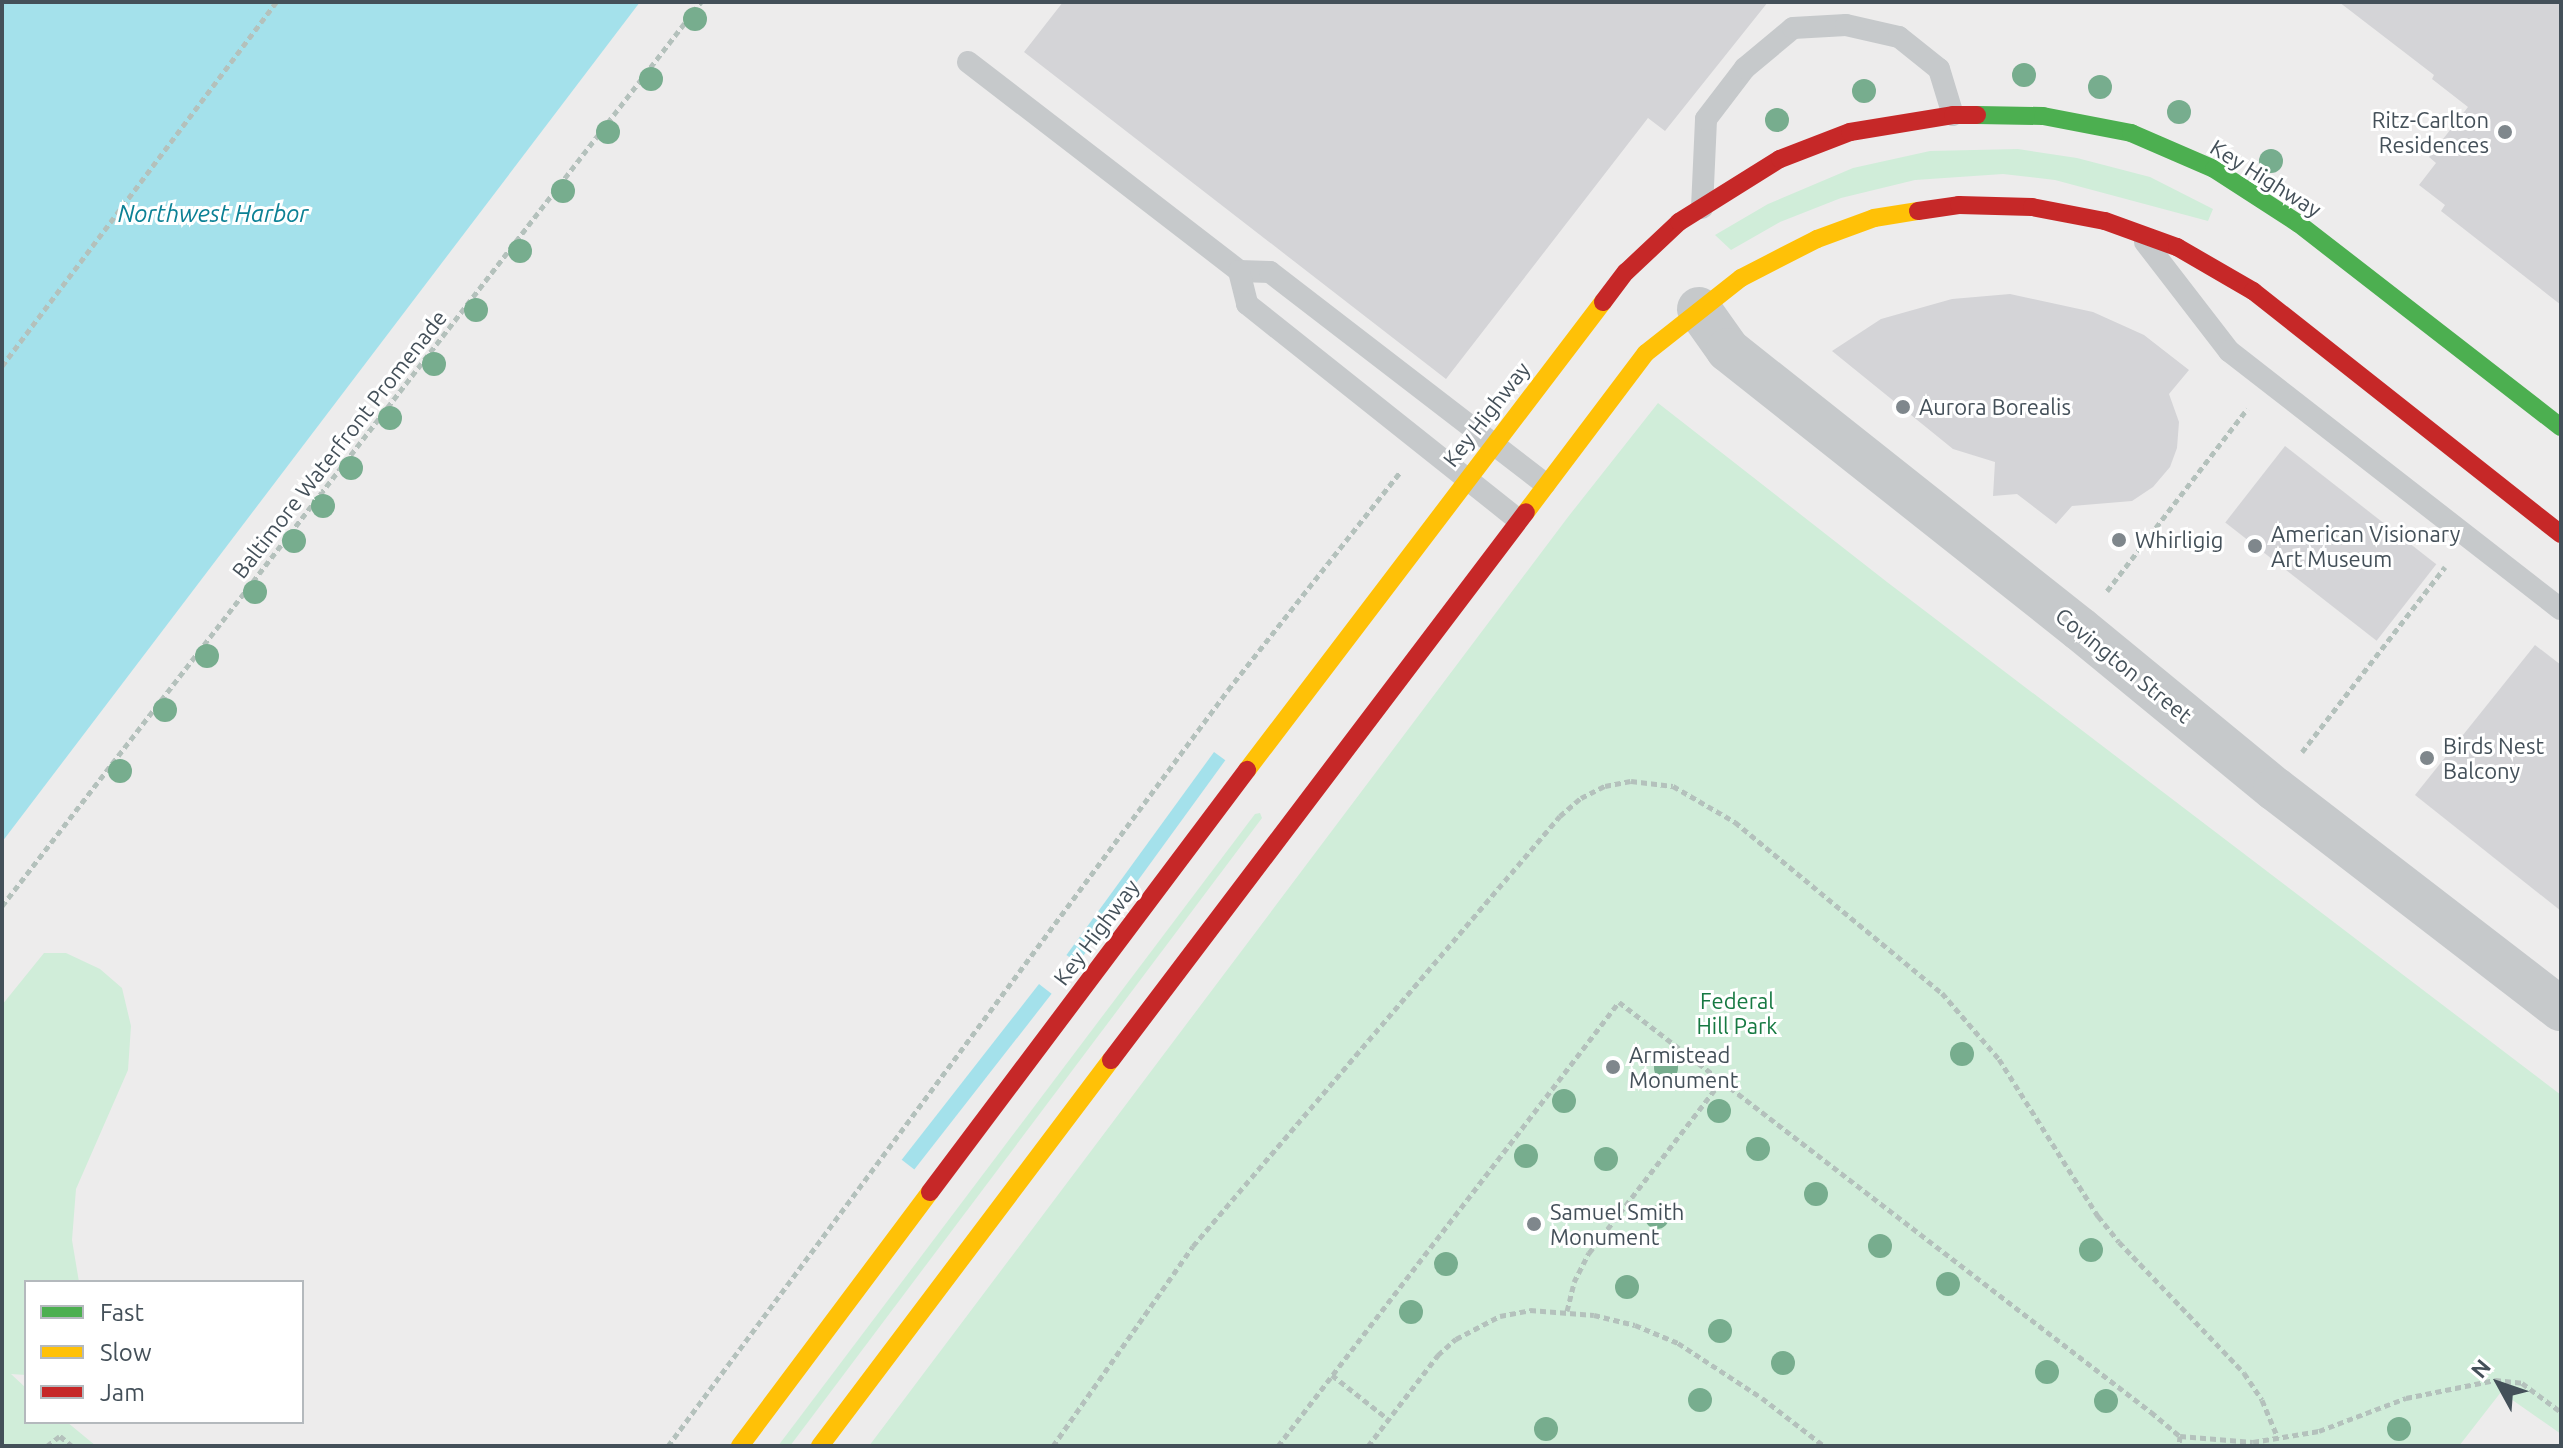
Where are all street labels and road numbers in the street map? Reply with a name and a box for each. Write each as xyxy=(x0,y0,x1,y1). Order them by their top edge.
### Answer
street label: Key Highway xyxy=(2206,133,2326,223)
street label: Baltimore Waterfront Promenade xyxy=(226,305,452,583)
street label: Key Highway xyxy=(1437,356,1535,472)
street label: Covington Street xyxy=(2050,602,2198,728)
street label: Key Highway xyxy=(1048,874,1144,990)

